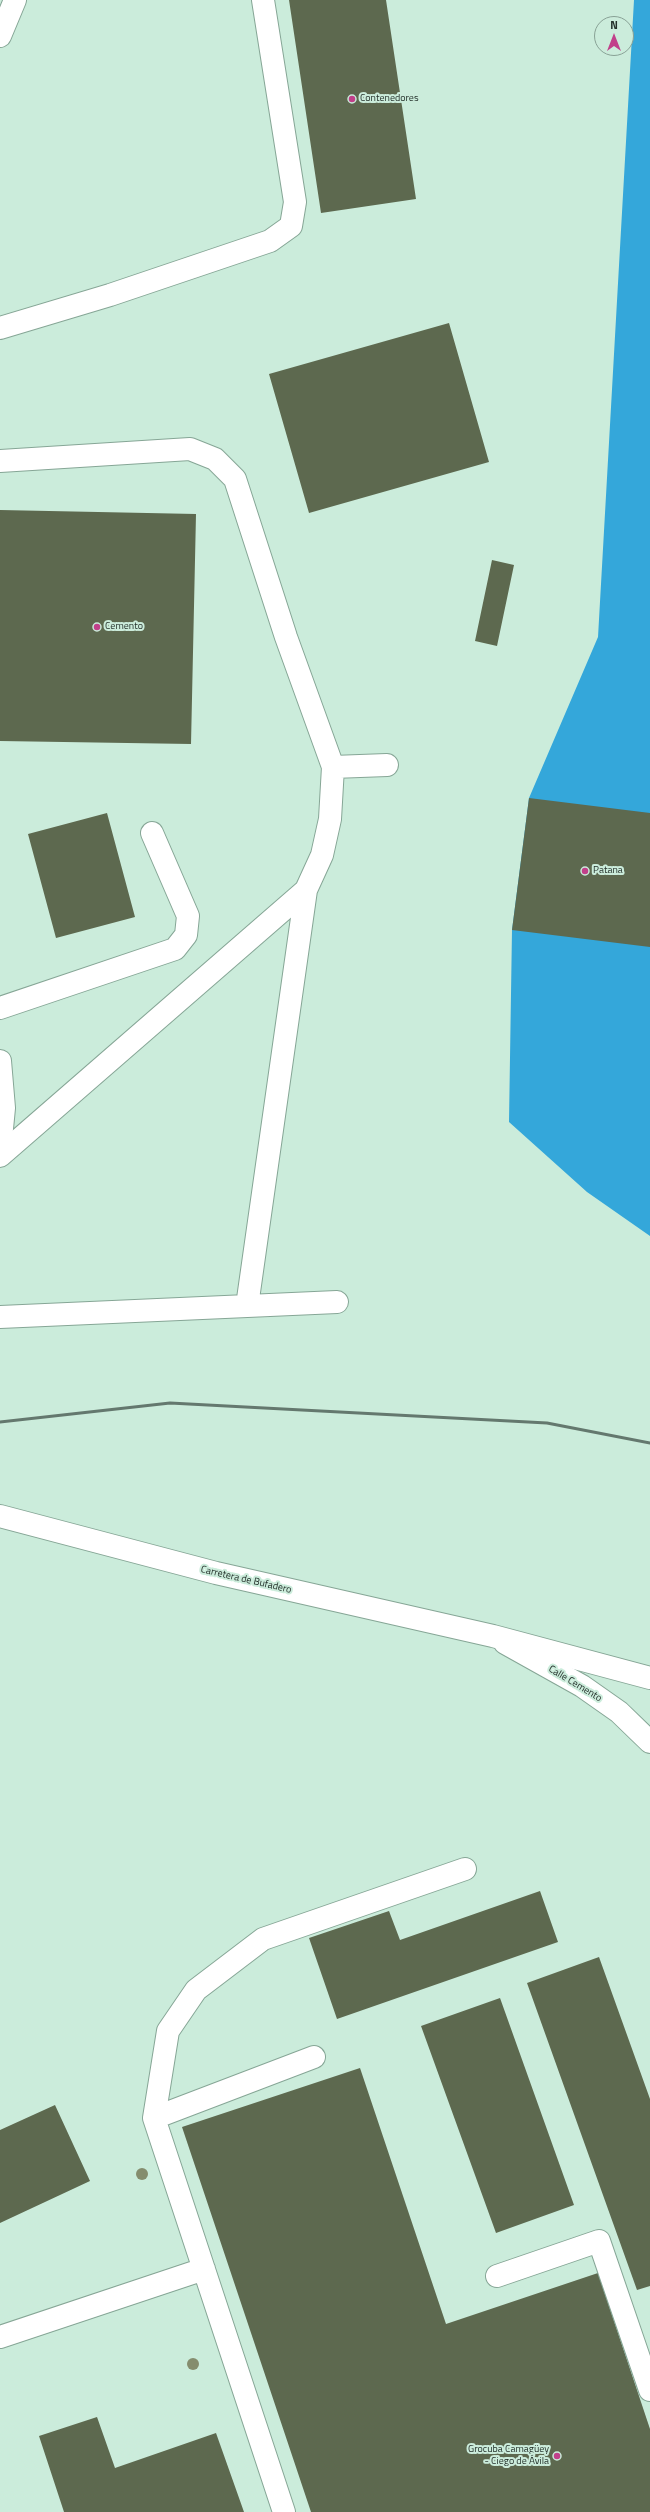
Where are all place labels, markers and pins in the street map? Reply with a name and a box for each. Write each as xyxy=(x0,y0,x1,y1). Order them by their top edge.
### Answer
place label: Contenedores xyxy=(360,93,419,105)
marker: Contenedores xyxy=(347,94,357,104)
place label: Cemento xyxy=(105,621,143,633)
marker: Cemento xyxy=(92,622,102,632)
place label: Patana xyxy=(593,865,623,877)
marker: Patana xyxy=(580,866,590,876)
place label: Grocuba Camagüey - Ciego de Ávila xyxy=(468,2444,549,2468)
marker: Grocuba Camagüey - Ciego de Ávila xyxy=(552,2451,562,2461)

